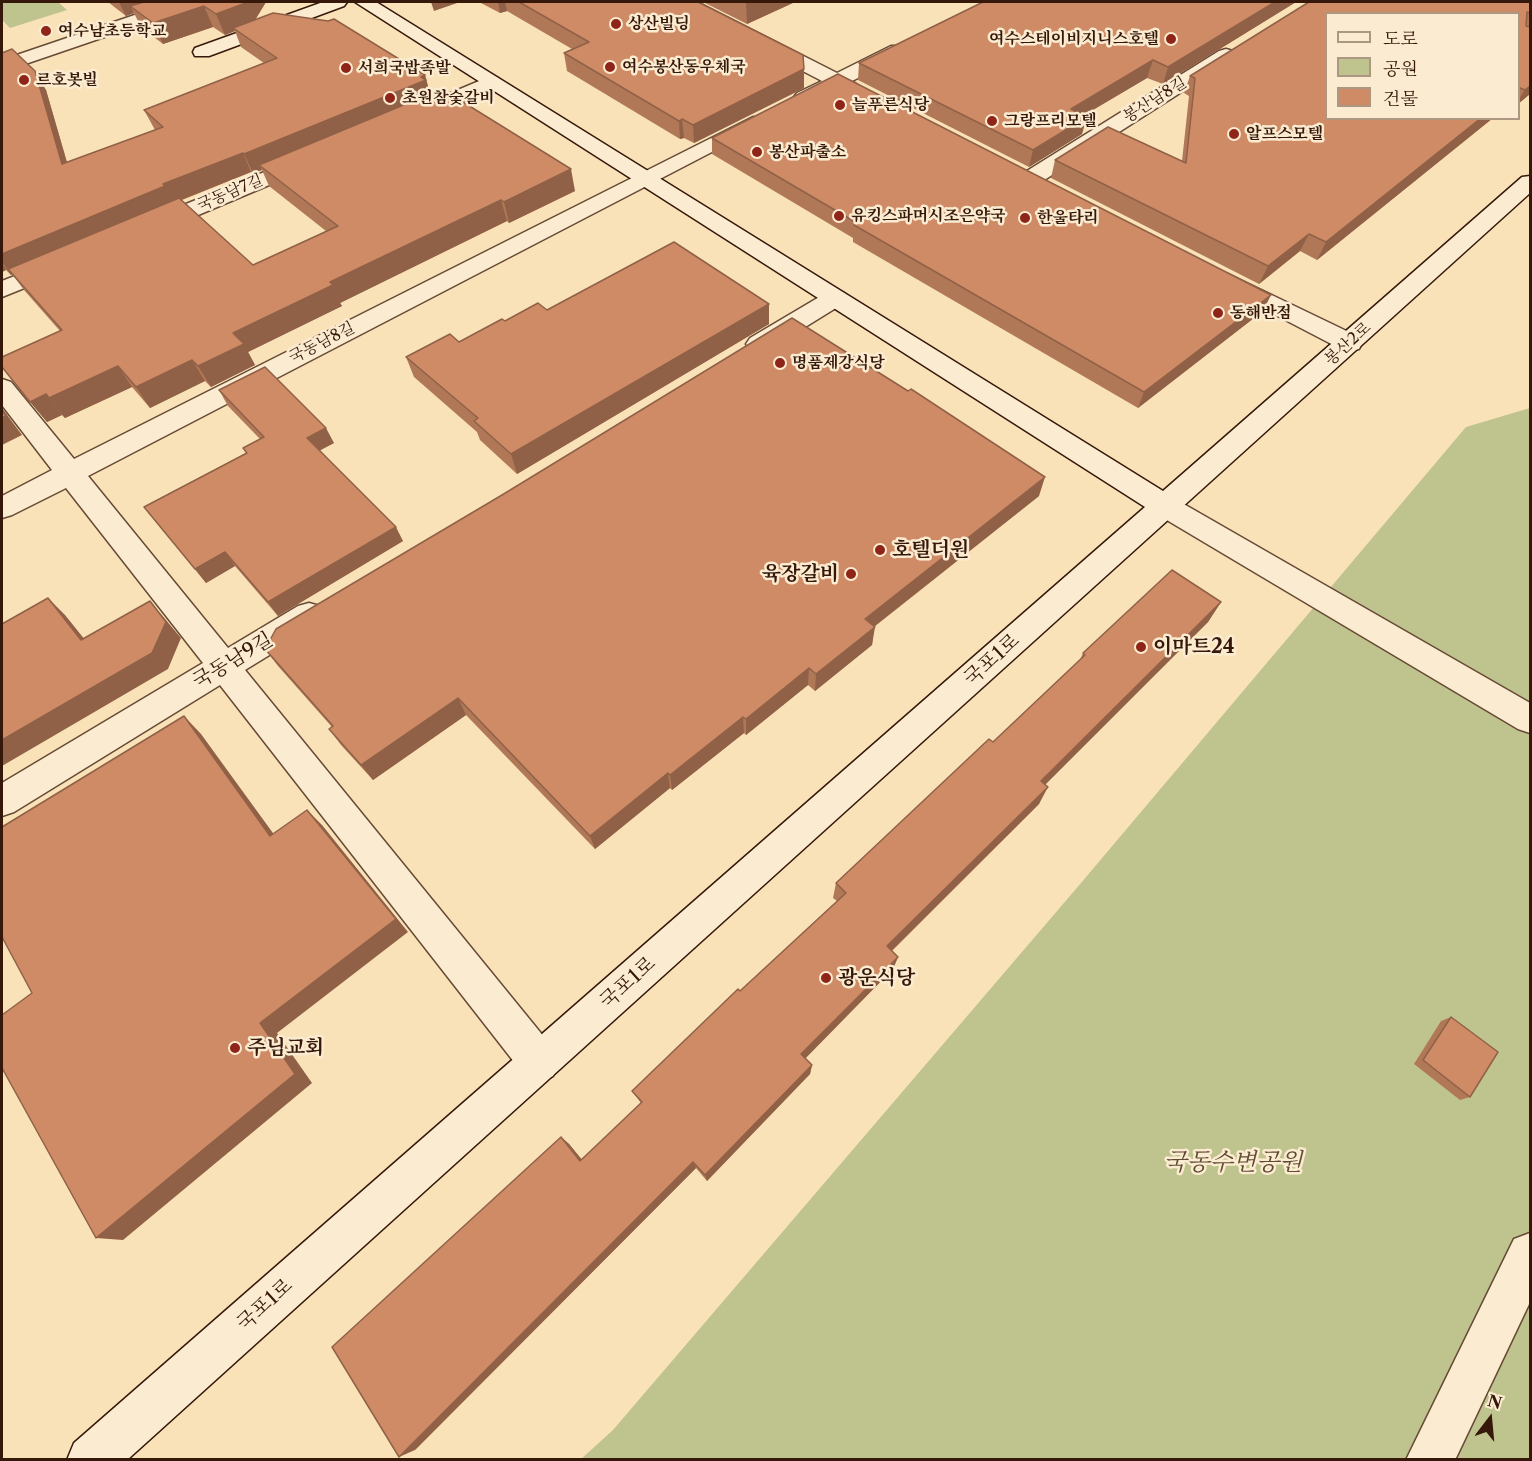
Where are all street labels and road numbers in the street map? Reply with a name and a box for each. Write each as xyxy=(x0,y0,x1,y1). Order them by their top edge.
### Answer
street label: 봉산남8길 xyxy=(1120,73,1190,127)
street label: 국동남7길 xyxy=(194,171,266,215)
street label: 국동남8길 xyxy=(286,318,358,368)
street label: 봉산2로 xyxy=(1321,318,1375,370)
street label: 국동남9길 xyxy=(189,628,277,694)
street label: 국포1로 xyxy=(959,629,1025,691)
street label: 국포1로 xyxy=(595,952,661,1014)
street label: 국포1로 xyxy=(232,1274,298,1336)

